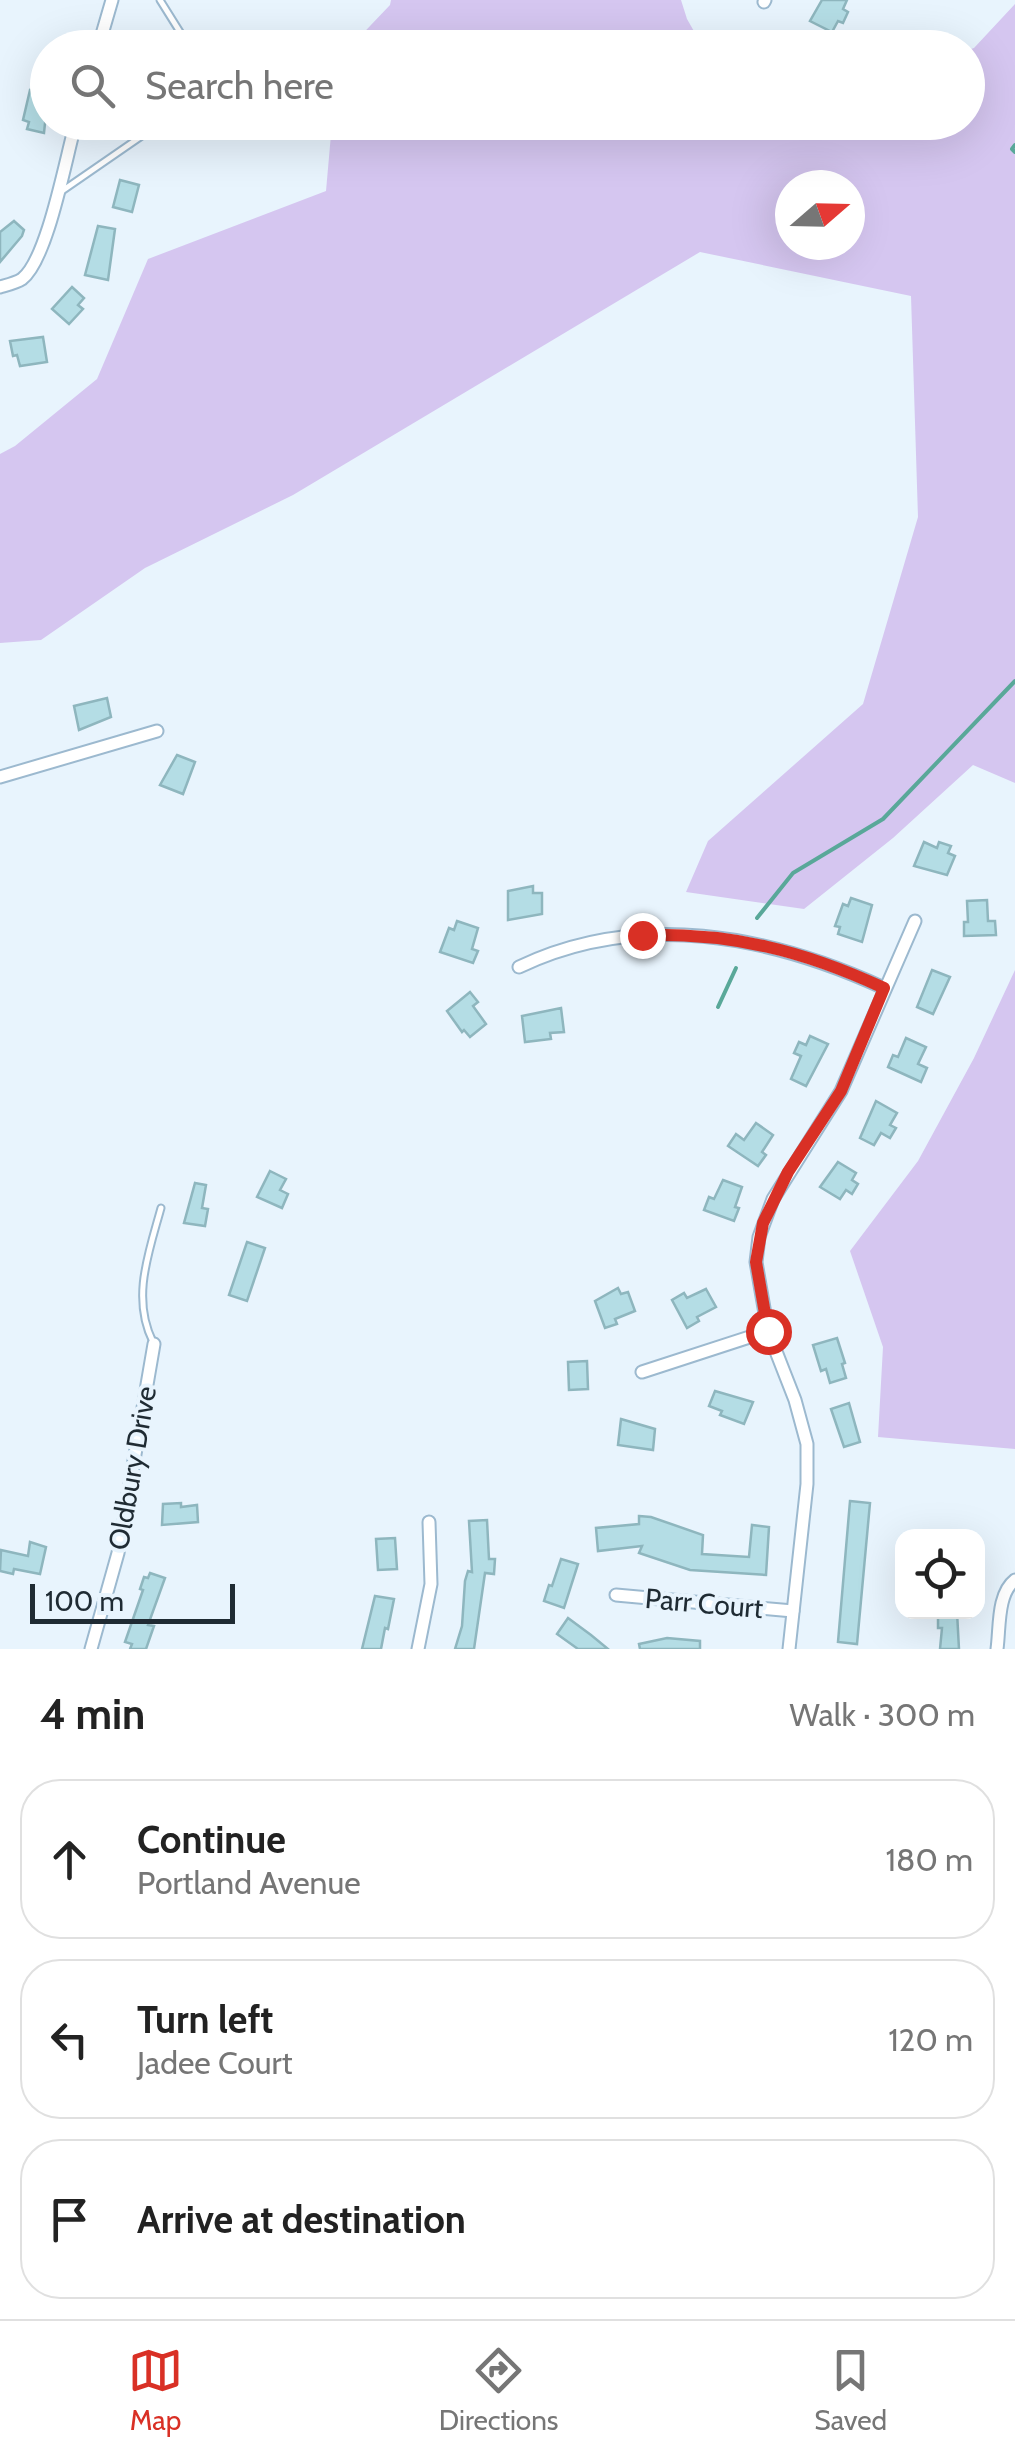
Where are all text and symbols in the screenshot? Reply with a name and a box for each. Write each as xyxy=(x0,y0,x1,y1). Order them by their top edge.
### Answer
search box xyxy=(30,30,985,140)
icon: search xyxy=(65,58,120,113)
text: Search here xyxy=(145,62,334,109)
north arrow xyxy=(775,170,865,260)
route end xyxy=(620,913,666,959)
route start xyxy=(746,1309,792,1355)
street label: Oldbury Drive xyxy=(101,1383,163,1553)
map controls xyxy=(895,1529,985,1619)
button: locate xyxy=(895,1529,985,1619)
scale bar xyxy=(30,1579,235,1624)
street label: Parr Court xyxy=(644,1581,764,1625)
text: 100 m xyxy=(45,1584,124,1618)
text: 4 min xyxy=(40,1688,145,1740)
text: Walk · 300 m xyxy=(789,1695,975,1734)
text: Continue xyxy=(137,1816,286,1863)
icon: ahead xyxy=(42,1832,97,1887)
text: 180 m xyxy=(886,1840,973,1879)
text: Portland Avenue xyxy=(137,1863,361,1902)
text: Turn left xyxy=(137,1996,273,2043)
icon: left xyxy=(42,2012,97,2067)
text: 120 m xyxy=(888,2020,973,2059)
text: Jadee Court xyxy=(137,2043,292,2082)
icon: arrive xyxy=(42,2192,97,2247)
text: Arrive at destination xyxy=(137,2196,466,2243)
tab: Map xyxy=(128,2343,183,2437)
tab: Directions xyxy=(439,2343,558,2437)
tab: Saved xyxy=(814,2343,887,2437)

